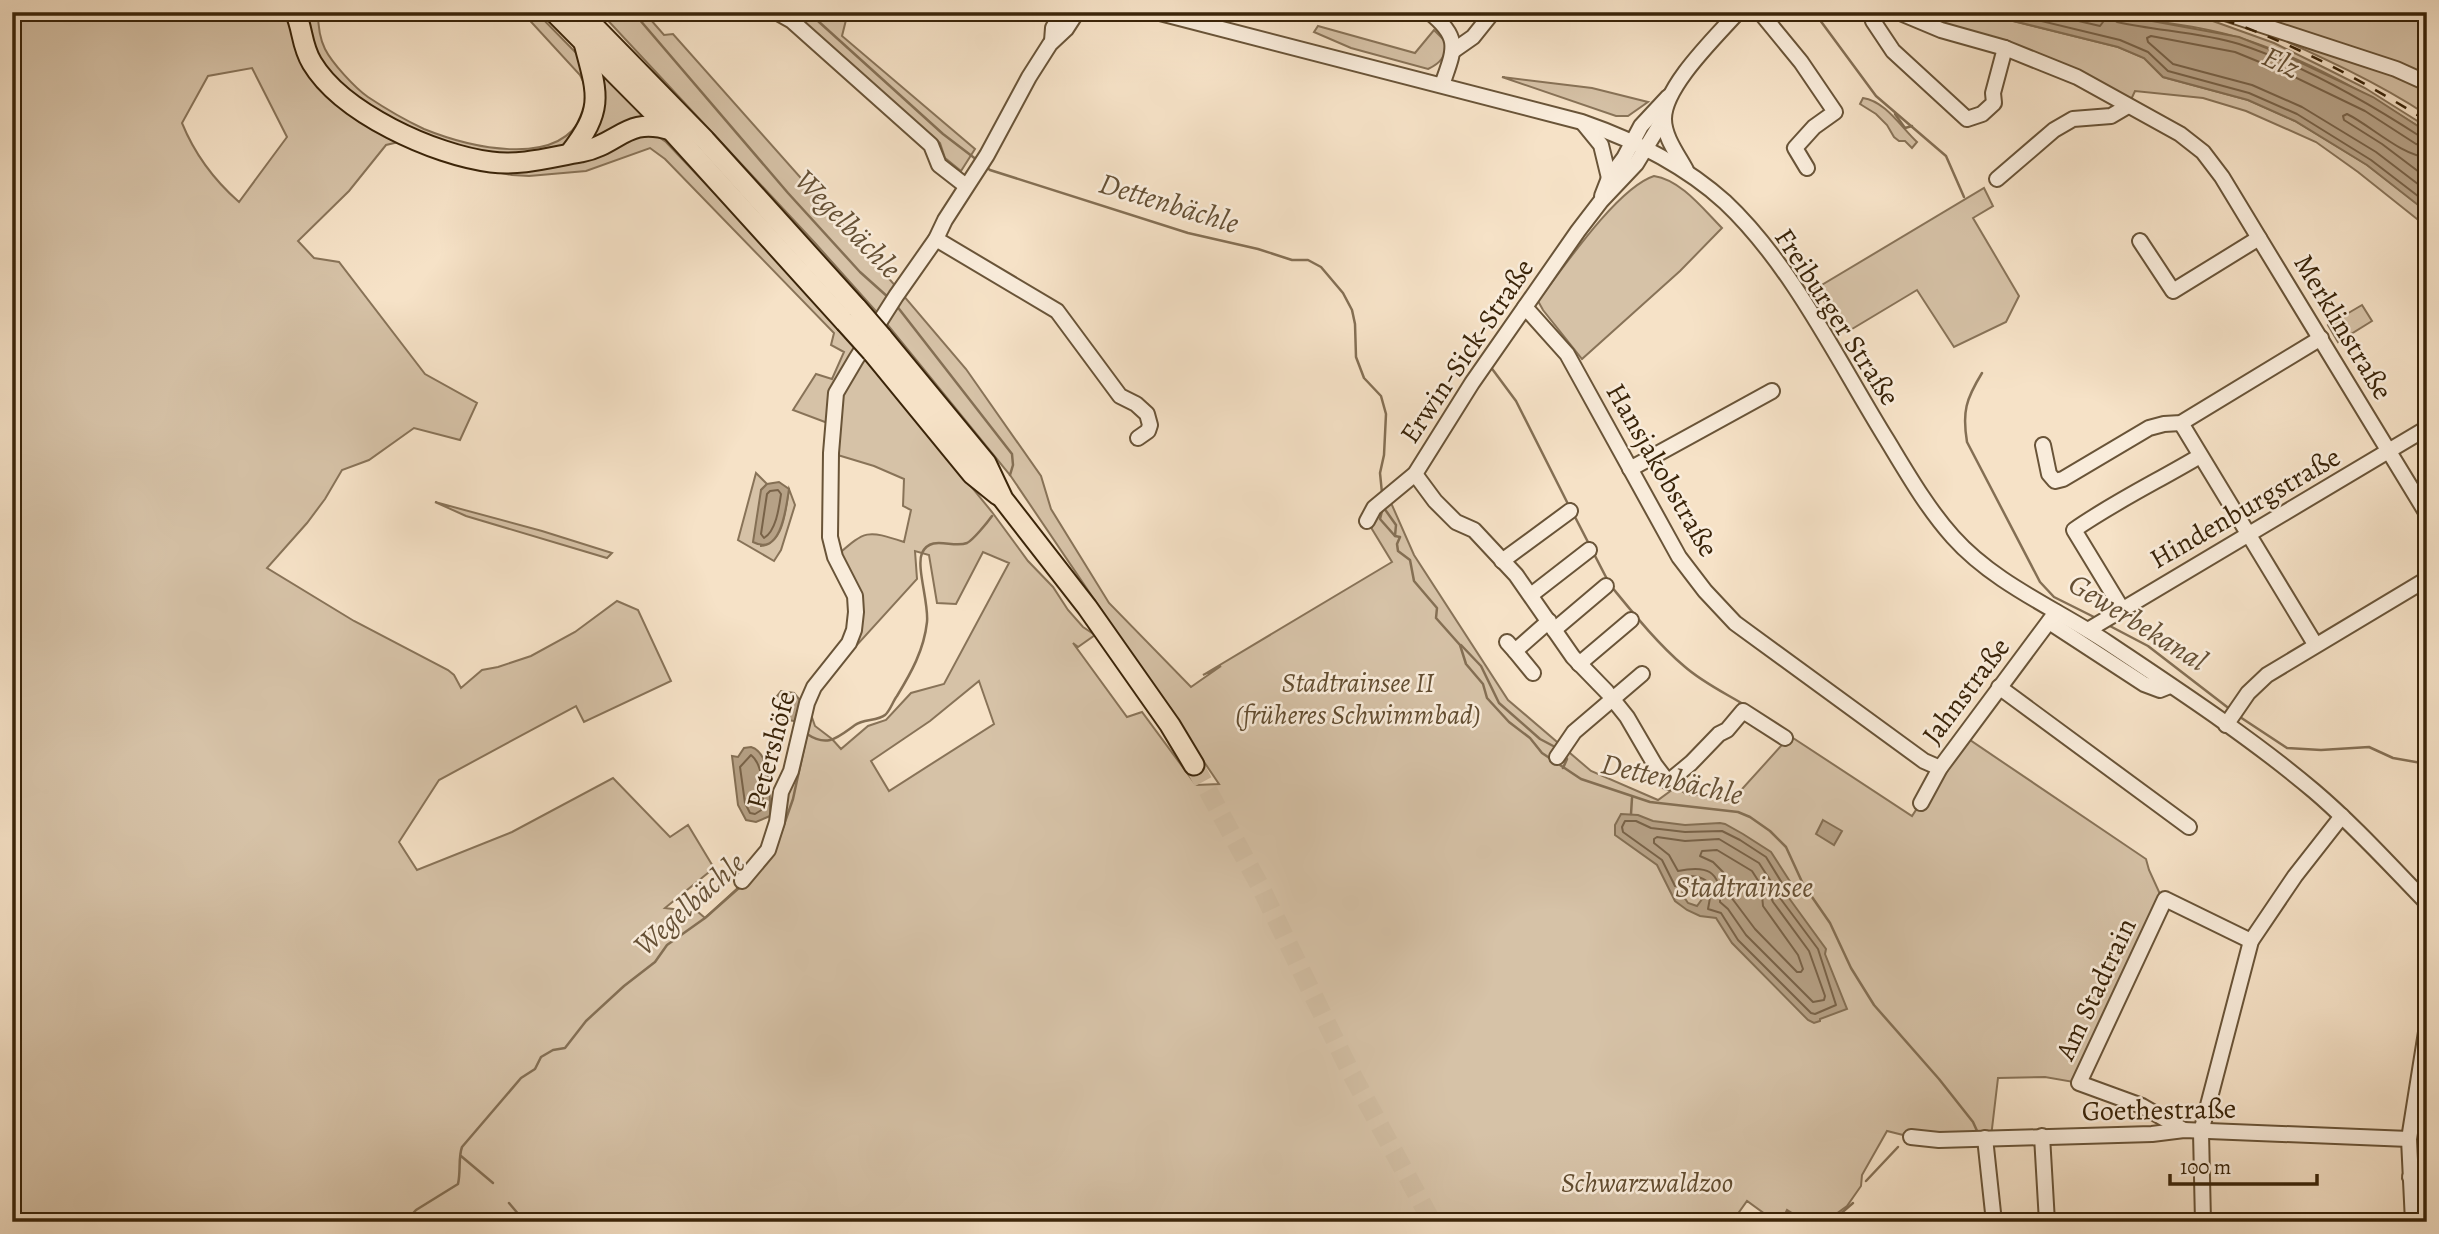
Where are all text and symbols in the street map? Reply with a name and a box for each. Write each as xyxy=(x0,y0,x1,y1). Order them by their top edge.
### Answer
water label: Elz xyxy=(2256,36,2306,88)
water label: Wegelbächle xyxy=(786,161,910,287)
water label: Dettenbächle xyxy=(1094,163,1244,243)
street label: Freiburger Straße xyxy=(1765,221,1909,413)
street label: Merklinstraße xyxy=(2285,247,2401,407)
street label: Erwin-Sick-Straße xyxy=(1391,251,1543,451)
street label: Hansjakobstraße xyxy=(1597,376,1727,564)
street label: Hindenburgstraße xyxy=(2143,438,2347,578)
water label: Gewerbekanal xyxy=(2061,564,2215,681)
street label: Jahnstraße xyxy=(1913,630,2019,752)
park label: Stadtrainsee II (früheres Schwimmbad) xyxy=(1235,664,1481,734)
street label: Petershöfe xyxy=(737,687,805,813)
water label: Dettenbächle xyxy=(1597,743,1747,815)
water label: Wegelbächle xyxy=(625,843,754,965)
water label: Stadtrainsee xyxy=(1675,867,1813,907)
street label: Am Stadtrain xyxy=(2046,912,2146,1067)
street label: Goethestraße xyxy=(2081,1090,2237,1130)
scale bar xyxy=(2170,1143,2316,1187)
text: 100 m xyxy=(2180,1153,2231,1181)
park label: Schwarzwaldzoo xyxy=(1561,1164,1733,1202)

